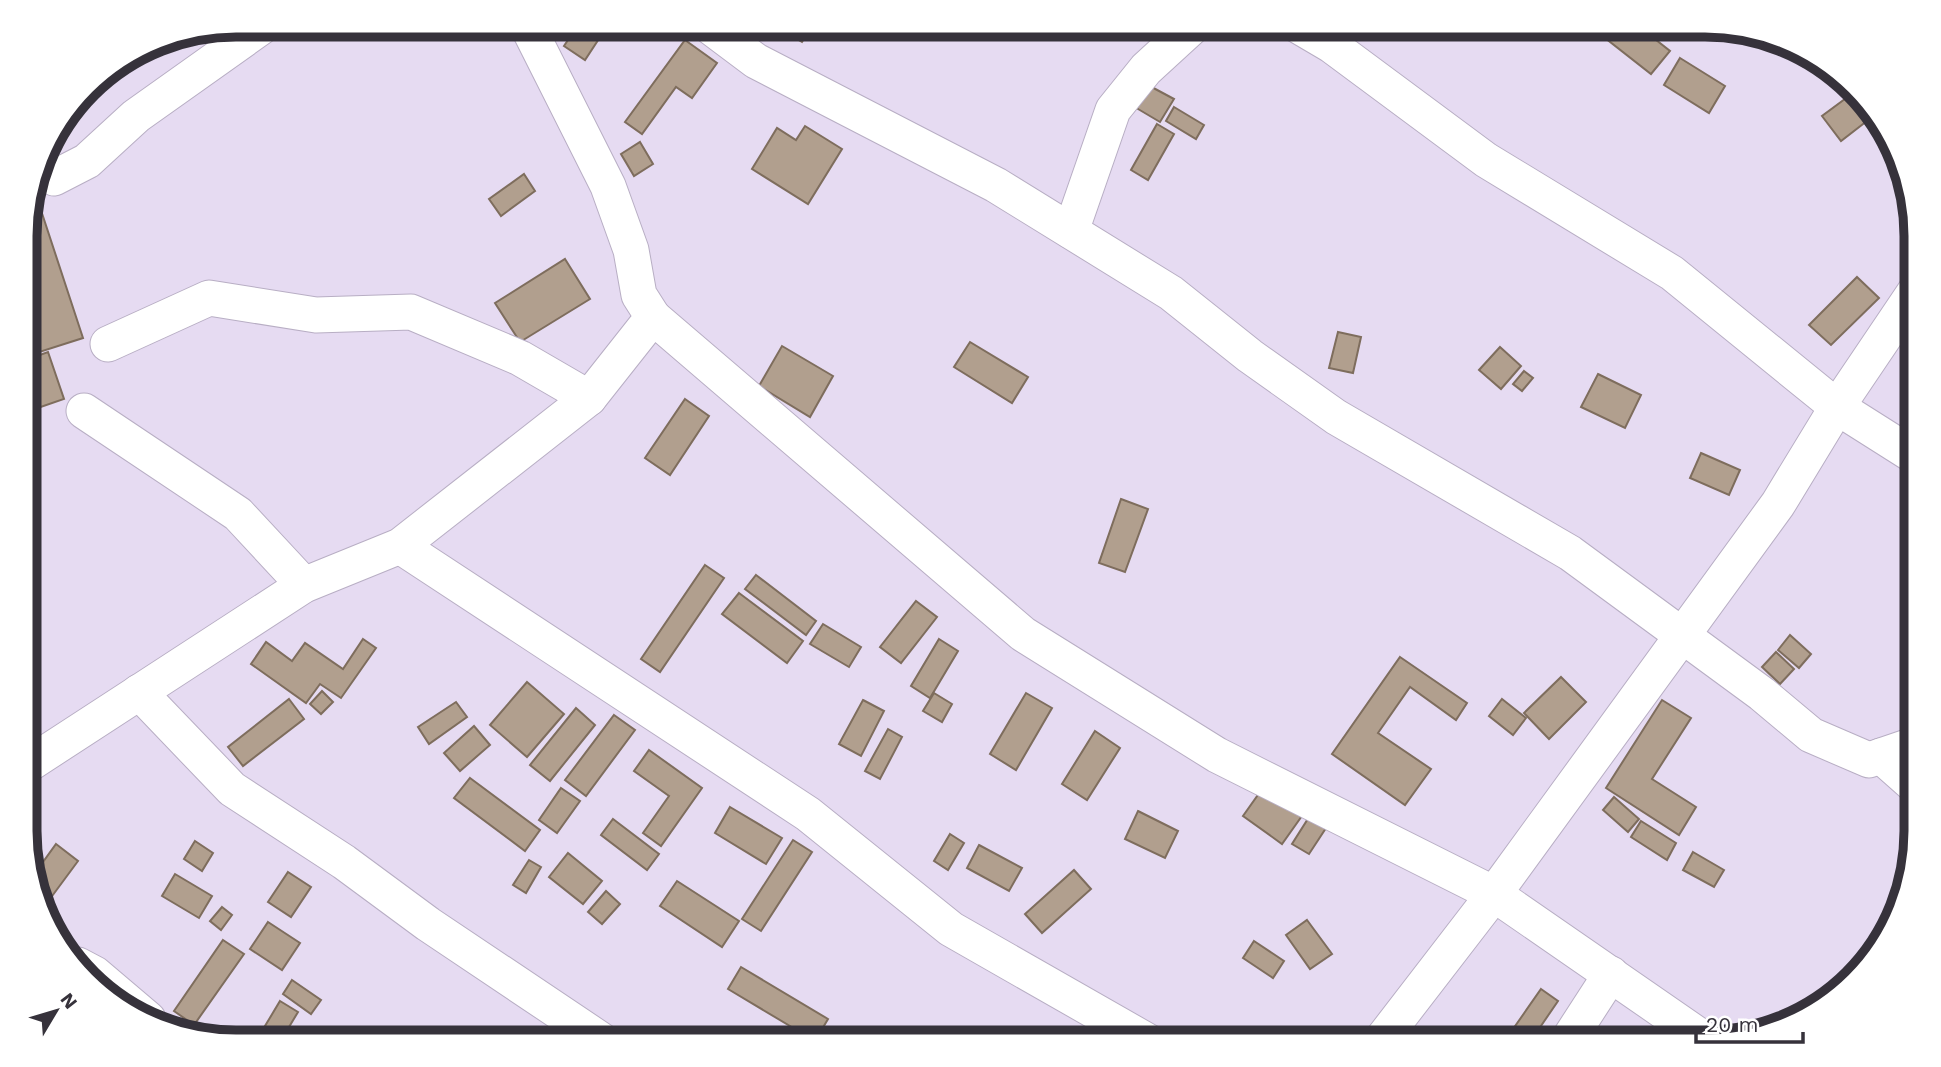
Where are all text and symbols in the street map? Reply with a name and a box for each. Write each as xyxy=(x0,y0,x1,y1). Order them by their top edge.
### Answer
north arrow xyxy=(21,976,91,1046)
text: N xyxy=(56,988,82,1013)
scale bar xyxy=(1696,1000,1803,1044)
text: 20 m xyxy=(1706,1012,1758,1037)

